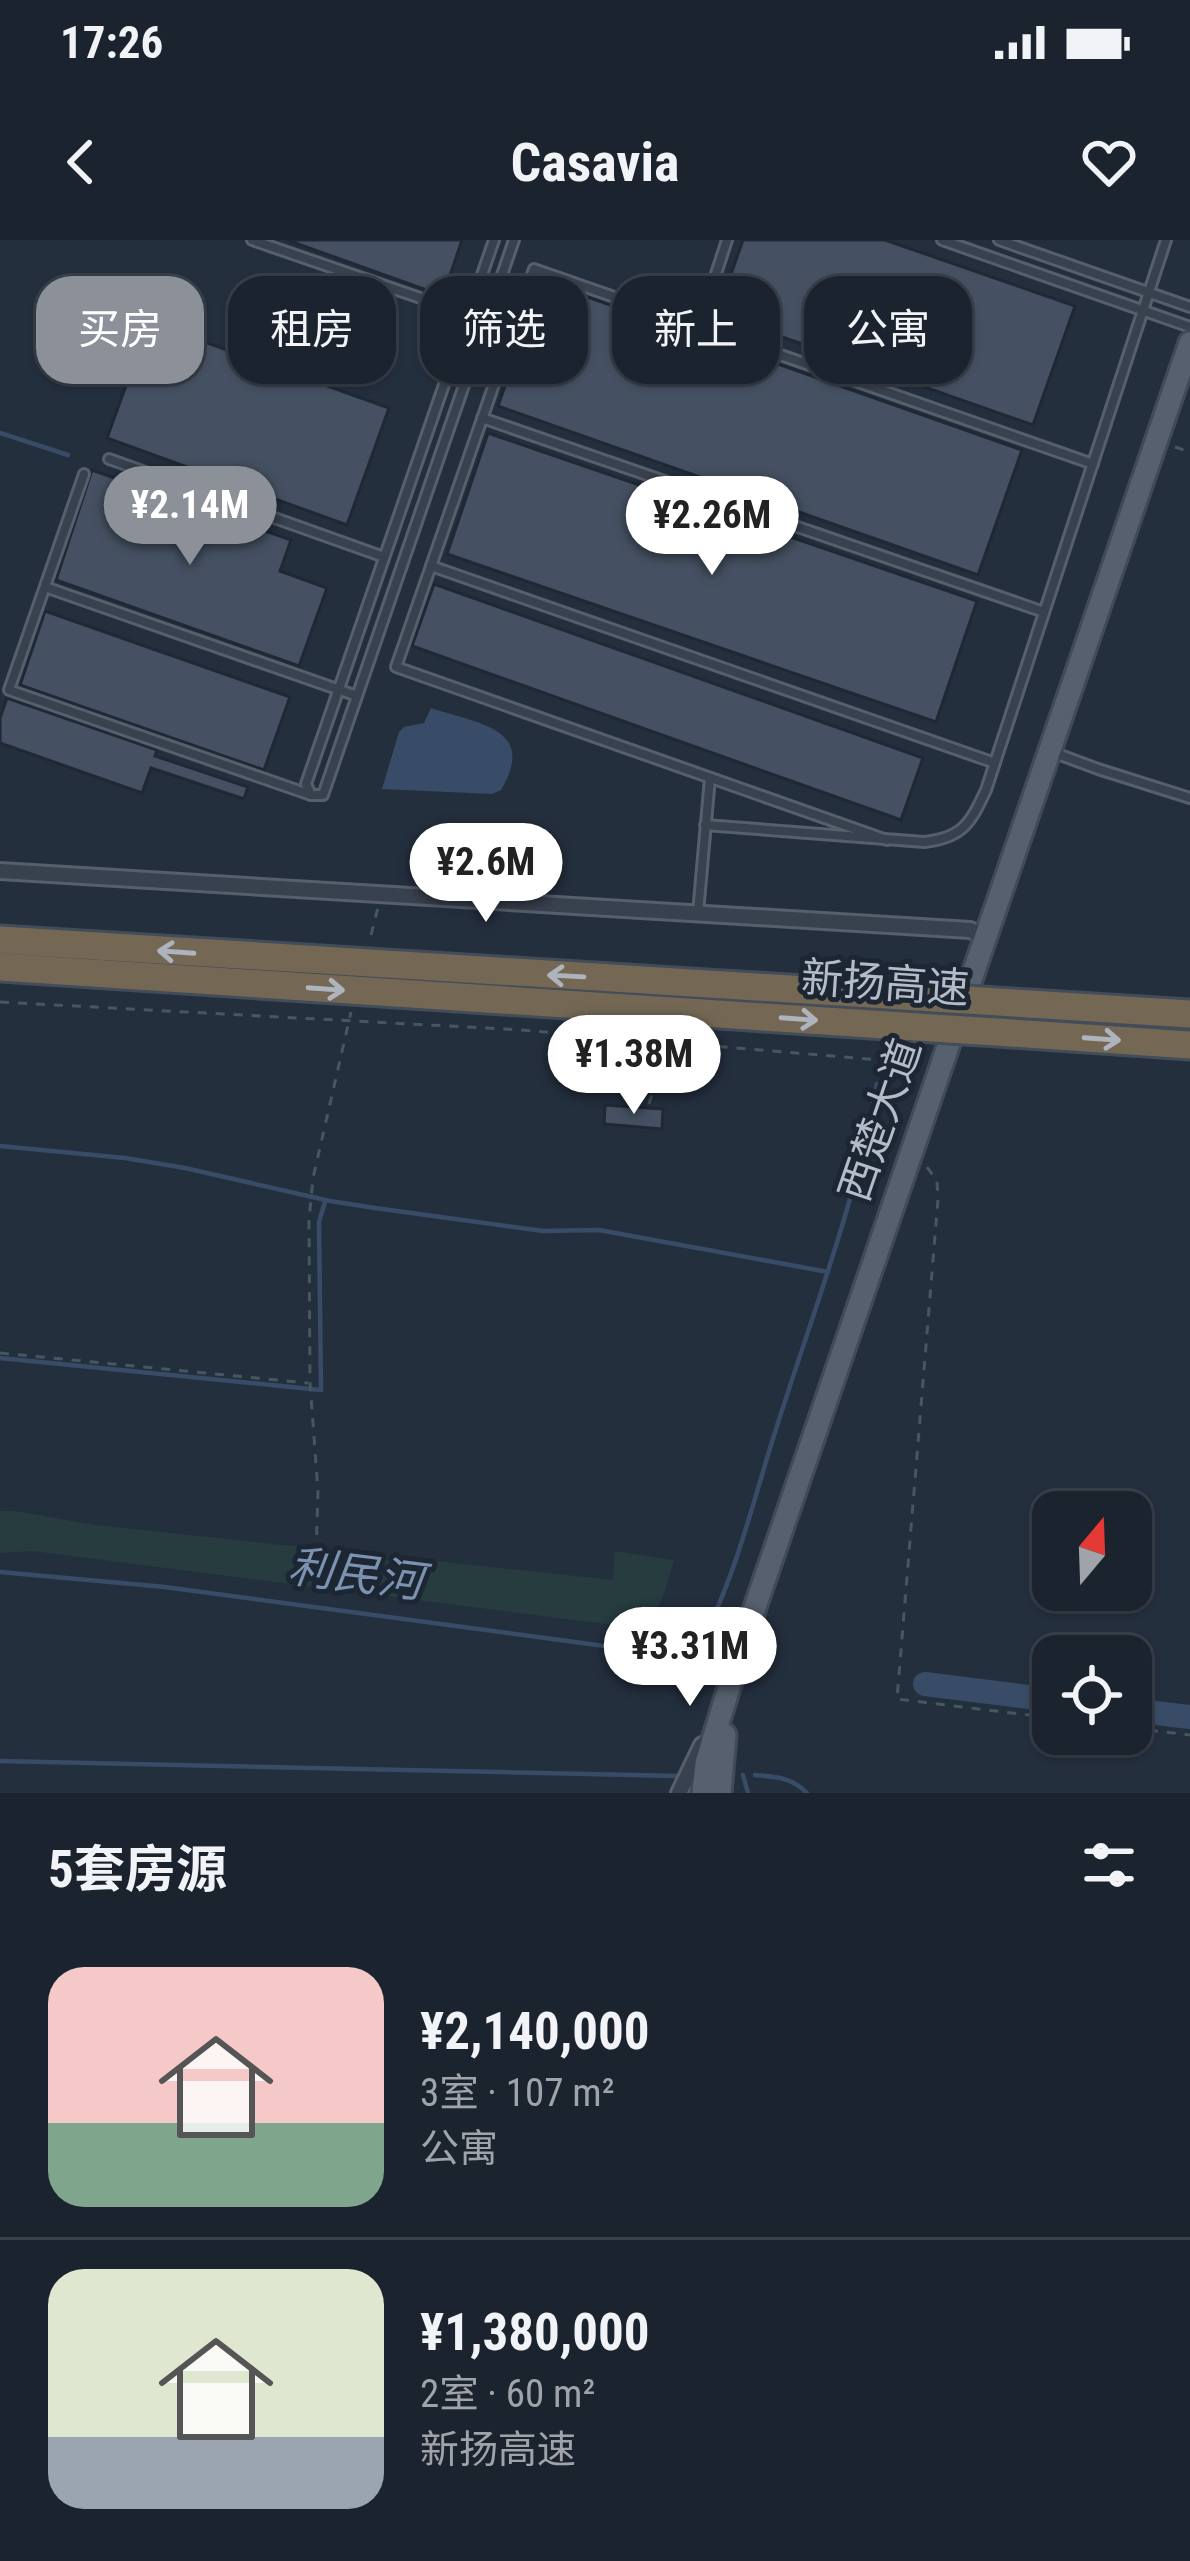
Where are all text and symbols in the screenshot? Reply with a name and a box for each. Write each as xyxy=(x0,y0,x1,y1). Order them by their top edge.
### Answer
text: 17:26 xyxy=(60,16,163,69)
icon: back xyxy=(48,129,114,195)
icon: heart xyxy=(1076,129,1142,195)
text: Casavia xyxy=(510,131,680,194)
chip: 买房 xyxy=(36,276,204,384)
chip: 租房 xyxy=(228,276,396,384)
chip: 筛选 xyxy=(420,276,588,384)
chip: 新上 xyxy=(612,276,780,384)
chip: 公寓 xyxy=(804,276,972,384)
pin: ¥2.14M xyxy=(92,466,288,568)
pin: ¥2.26M xyxy=(614,476,810,578)
text: ¥2.14M xyxy=(131,482,249,528)
text: ¥2.26M xyxy=(653,492,771,538)
pin: ¥2.6M xyxy=(402,823,570,925)
text: ¥2.6M xyxy=(437,839,535,885)
one-way arrow xyxy=(157,940,196,963)
street label: 新扬高速 xyxy=(799,953,971,1013)
one-way arrow xyxy=(547,964,586,987)
one-way arrow xyxy=(306,977,345,1000)
one-way arrow xyxy=(779,1008,818,1031)
pin: ¥1.38M xyxy=(536,1015,732,1117)
one-way arrow xyxy=(1082,1027,1121,1050)
text: ¥1.38M xyxy=(575,1031,693,1077)
street label: 西楚大道 xyxy=(829,1033,931,1207)
north arrow xyxy=(1032,1491,1152,1611)
map controls xyxy=(1032,1491,1152,1755)
water label: 利民河 xyxy=(286,1539,434,1610)
pin: ¥3.31M xyxy=(592,1607,788,1709)
text: ¥3.31M xyxy=(631,1623,749,1669)
button: locate xyxy=(1032,1635,1152,1755)
icon: filters xyxy=(1076,1832,1142,1898)
text: 5套房源 xyxy=(48,1840,227,1899)
text: ¥2,140,000 xyxy=(420,2002,650,2061)
icon: home xyxy=(144,2015,288,2159)
text: 3室 · 107 m² xyxy=(420,2070,615,2116)
text: 公寓 xyxy=(420,2126,498,2172)
text: ¥1,380,000 xyxy=(420,2303,650,2362)
icon: home xyxy=(144,2317,288,2461)
text: 2室 · 60 m² xyxy=(420,2371,595,2417)
text: 新扬高速 xyxy=(420,2427,576,2473)

